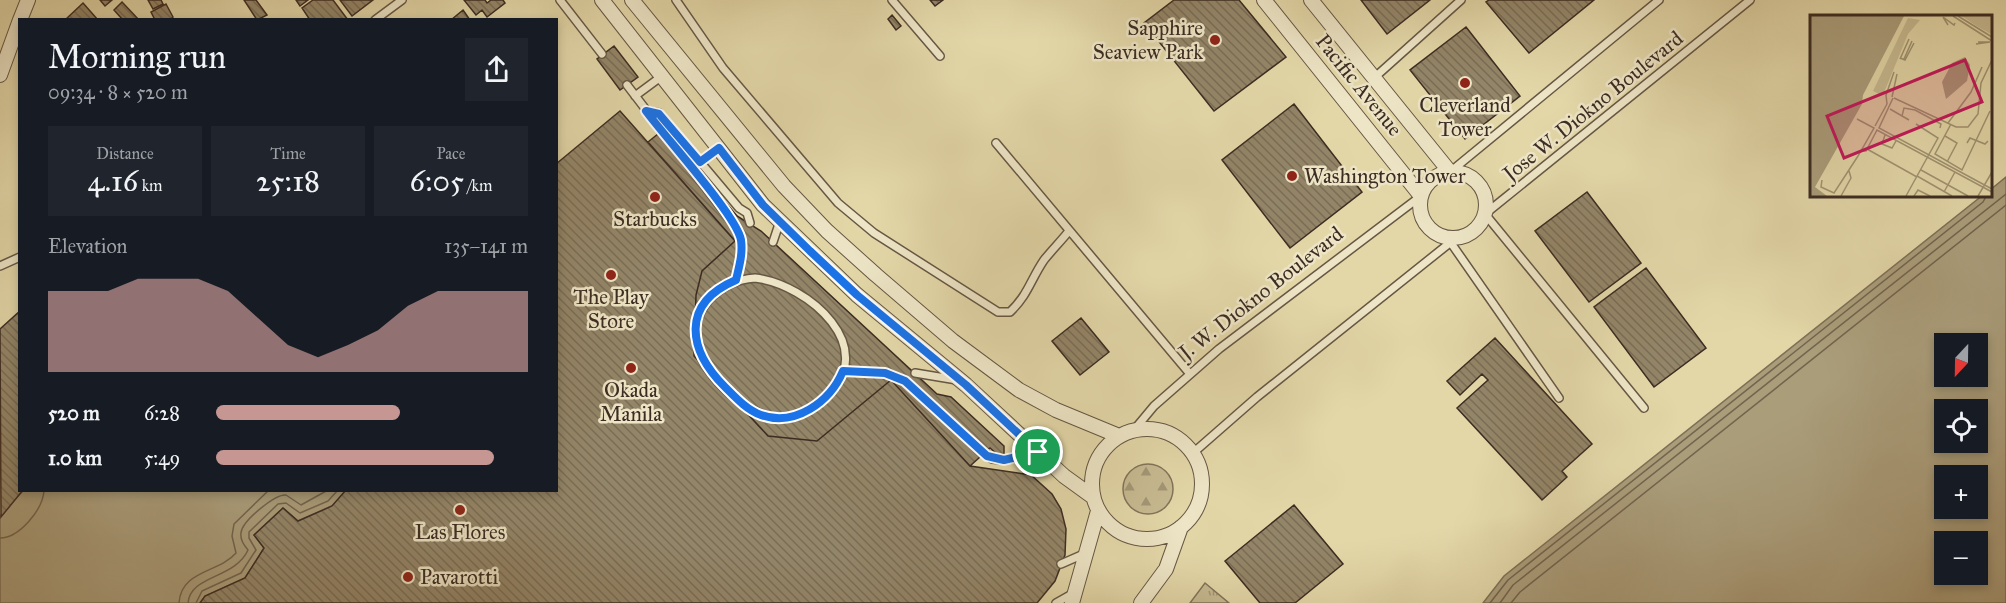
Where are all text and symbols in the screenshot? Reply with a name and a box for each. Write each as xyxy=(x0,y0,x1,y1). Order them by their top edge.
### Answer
place label: Sapphire Seaview Park xyxy=(1093,15,1203,65)
inset map xyxy=(1810,15,1991,196)
street label: Jose W. Diokno Boulevard xyxy=(1496,25,1689,188)
street label: Pacific Avenue xyxy=(1310,29,1408,141)
marker: Sapphire Seaview Park xyxy=(1208,33,1222,47)
text: Morning run xyxy=(48,37,226,77)
button: share xyxy=(465,38,528,101)
marker: Cleverland Tower xyxy=(1458,76,1472,90)
text: 09:34 · 8 × 520 m xyxy=(48,80,188,104)
place label: Cleverland Tower xyxy=(1419,92,1511,142)
text: Distance xyxy=(96,144,154,163)
text: Time xyxy=(270,144,306,163)
text: Pace xyxy=(436,144,466,163)
text: 4.16 xyxy=(87,163,138,199)
text: 25:18 xyxy=(256,163,320,199)
text: 6:05 xyxy=(410,163,464,199)
place label: Washington Tower xyxy=(1304,163,1466,189)
marker: Washington Tower xyxy=(1285,169,1299,183)
text: km xyxy=(138,176,163,195)
text: /km xyxy=(464,176,492,195)
marker: Starbucks xyxy=(648,190,662,204)
place label: Starbucks xyxy=(613,206,697,232)
street label: J. W. Diokno Boulevard xyxy=(1172,221,1349,366)
text: Elevation xyxy=(48,234,127,258)
text: 135–141 m xyxy=(444,234,528,258)
marker: The Play Store xyxy=(604,268,618,282)
place label: The Play Store xyxy=(573,284,650,334)
north arrow xyxy=(1934,333,1988,387)
map controls xyxy=(1934,333,1988,585)
marker: Okada Manila xyxy=(624,361,638,375)
place label: Okada Manila xyxy=(600,377,662,427)
button: locate xyxy=(1934,399,1988,453)
text: 520 m xyxy=(48,401,100,425)
text: 6:28 xyxy=(144,401,180,425)
pin xyxy=(1012,426,1063,477)
icon: arrive xyxy=(1021,435,1054,468)
text: 1.0 km xyxy=(48,446,102,470)
text: 5:49 xyxy=(144,446,180,470)
button: + xyxy=(1934,465,1988,519)
marker: Las Flores xyxy=(453,503,467,517)
place label: Las Flores xyxy=(415,519,505,545)
button: − xyxy=(1934,531,1988,585)
place label: Pavarotti xyxy=(420,564,499,590)
marker: Pavarotti xyxy=(401,570,415,584)

